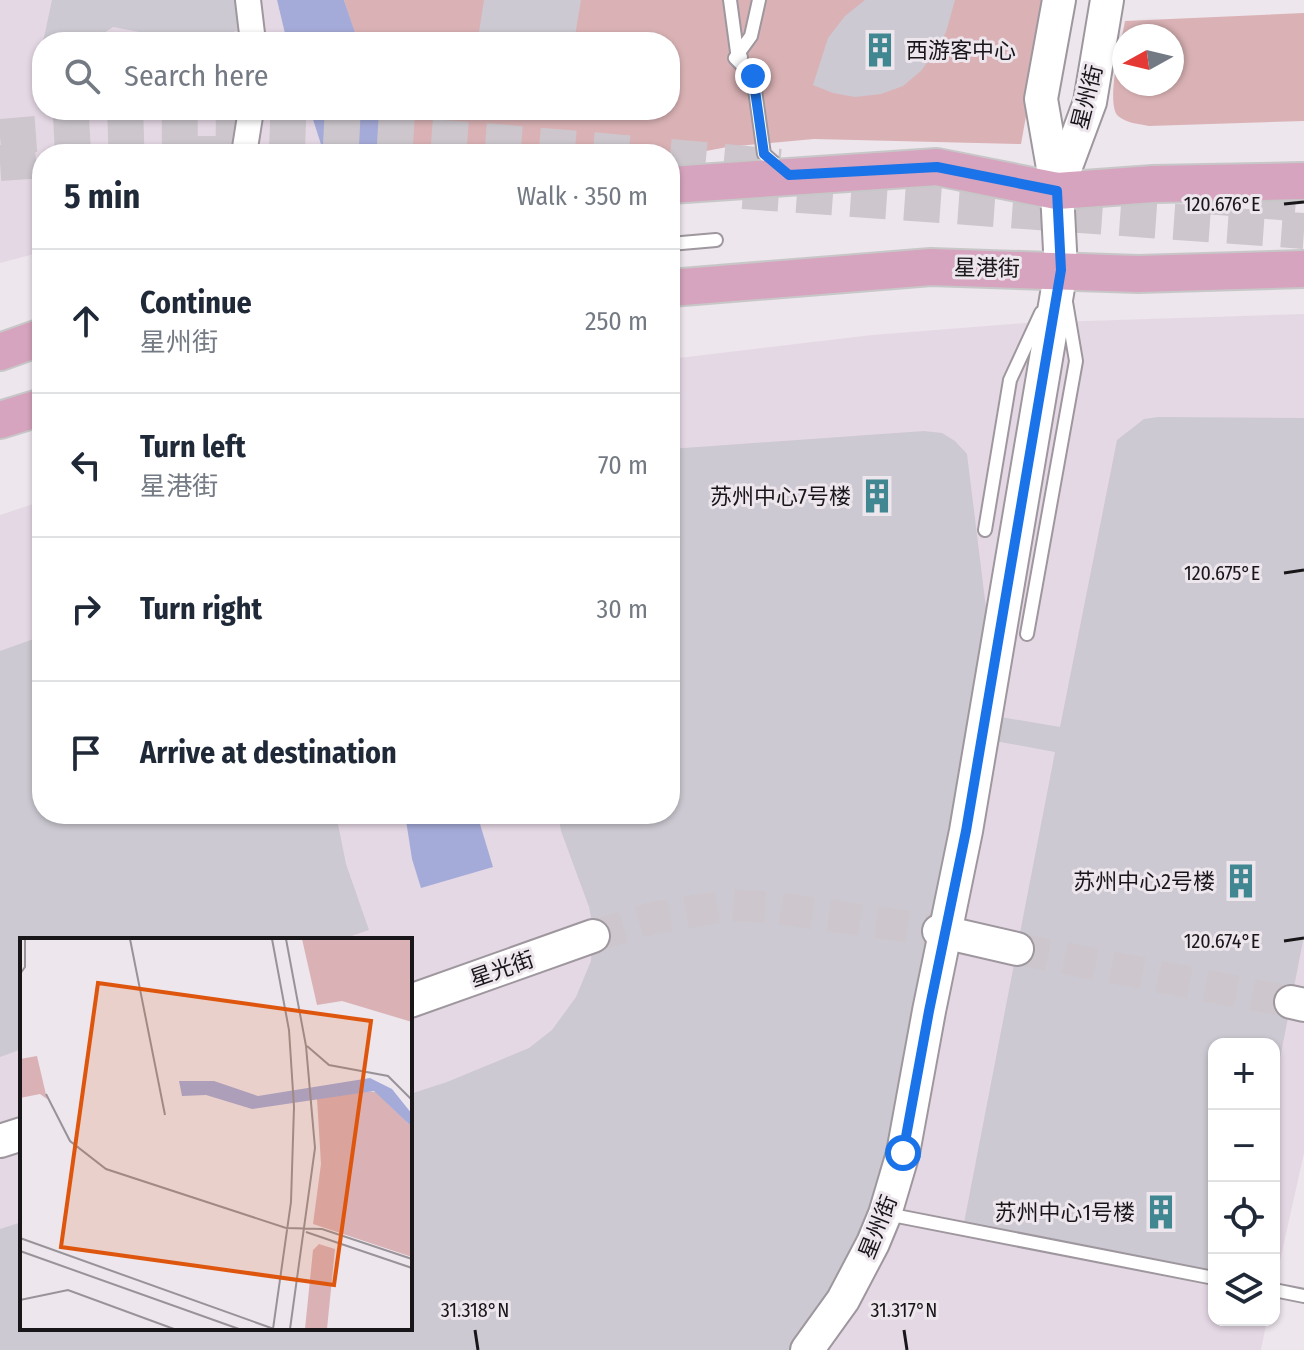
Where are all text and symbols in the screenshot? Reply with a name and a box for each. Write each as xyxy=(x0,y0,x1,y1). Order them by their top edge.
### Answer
north arrow xyxy=(1112,24,1184,96)
building icon: 西游客中心 xyxy=(861,31,899,69)
search box xyxy=(32,32,680,120)
place label: 西游客中心 xyxy=(906,37,1016,64)
icon: search xyxy=(60,54,104,98)
text: Search here xyxy=(124,58,269,94)
route end xyxy=(735,58,771,94)
street label: 星州街 xyxy=(1066,62,1108,132)
text: 5 min xyxy=(64,176,140,217)
text: Walk · 350 m xyxy=(517,181,648,212)
text: 120.676°E xyxy=(1184,192,1260,216)
street label: 星港街 xyxy=(954,254,1020,282)
text: Continue xyxy=(140,285,252,321)
icon: ahead xyxy=(64,299,108,343)
text: 250 m xyxy=(585,306,648,337)
text: 星州街 xyxy=(140,327,218,358)
text: Turn left xyxy=(140,429,246,465)
icon: left xyxy=(64,443,108,487)
text: 70 m xyxy=(598,450,648,481)
text: 星港街 xyxy=(140,471,218,502)
building icon: 苏州中心7号楼 xyxy=(858,477,896,515)
place label: 苏州中心7号楼 xyxy=(710,483,851,510)
text: 120.675°E xyxy=(1184,561,1260,585)
icon: right xyxy=(64,587,108,631)
text: Turn right xyxy=(140,591,262,627)
text: 30 m xyxy=(597,594,648,625)
icon: arrive xyxy=(64,731,108,775)
text: Arrive at destination xyxy=(140,735,397,771)
building icon: 苏州中心2号楼 xyxy=(1222,862,1260,900)
place label: 苏州中心2号楼 xyxy=(1073,868,1215,895)
text: 120.674°E xyxy=(1184,929,1260,953)
inset map xyxy=(20,938,412,1330)
street label: 星光街 xyxy=(466,945,538,993)
map controls xyxy=(1208,1038,1280,1326)
button: + xyxy=(1208,1038,1280,1110)
button: − xyxy=(1208,1110,1280,1182)
route start xyxy=(885,1135,921,1171)
button: locate xyxy=(1208,1182,1280,1254)
street label: 星州街 xyxy=(853,1191,903,1263)
building icon: 苏州中心1号楼 xyxy=(1142,1193,1180,1231)
place label: 苏州中心1号楼 xyxy=(994,1199,1135,1226)
button: layers xyxy=(1208,1254,1280,1326)
text: 31.318°N xyxy=(441,1298,509,1322)
text: 31.317°N xyxy=(871,1298,937,1322)

